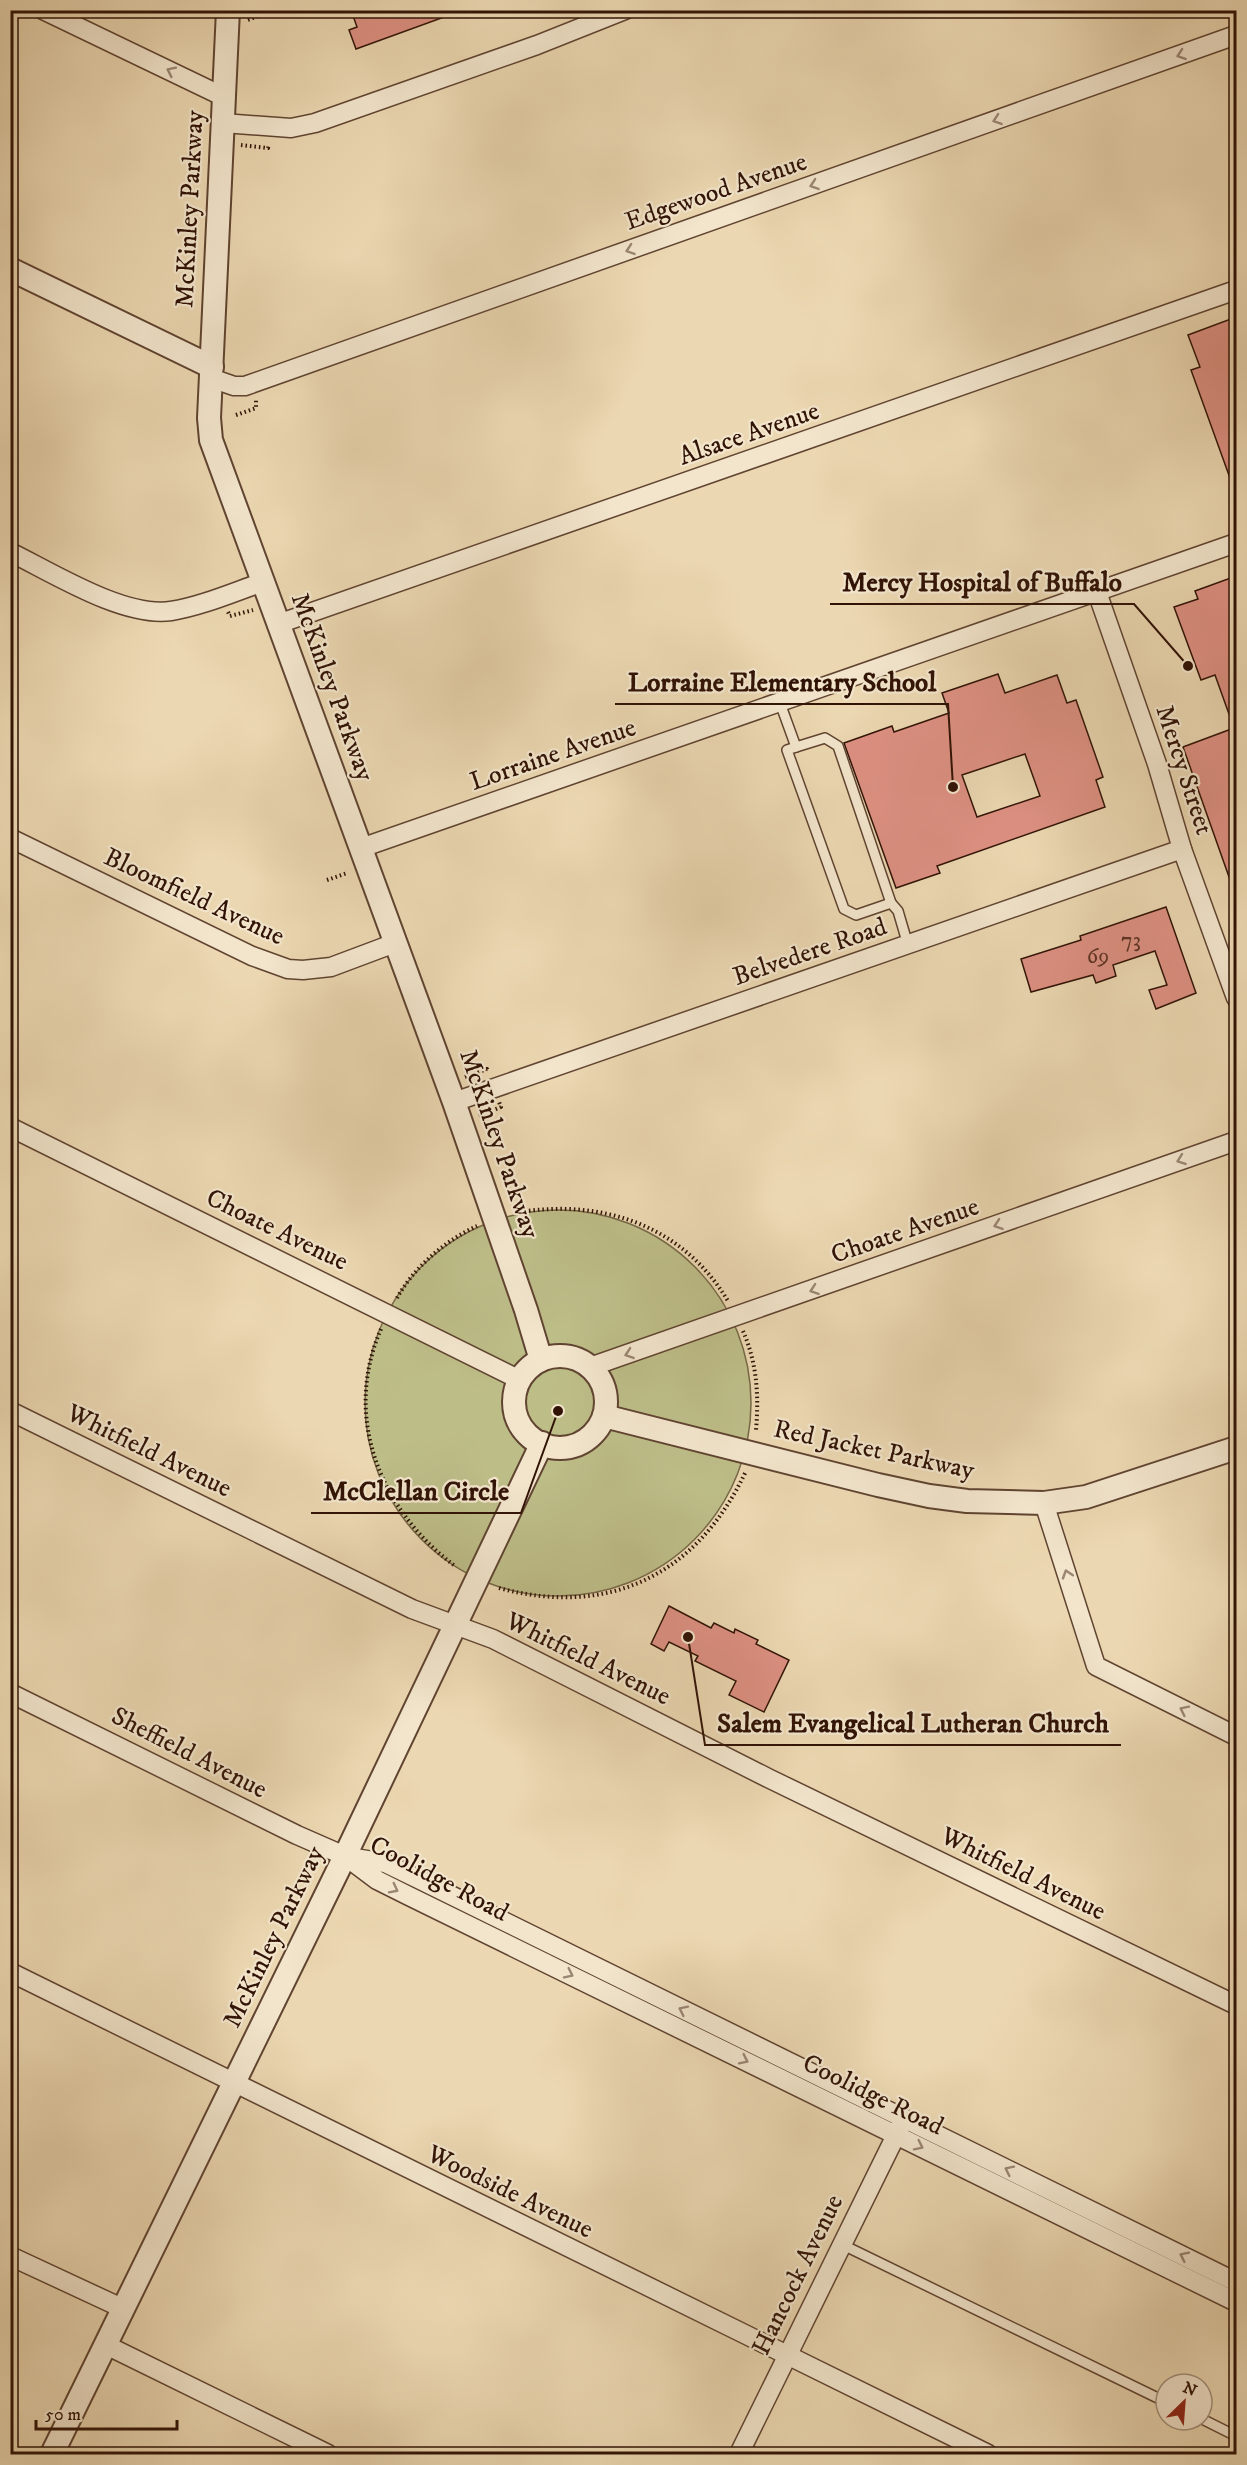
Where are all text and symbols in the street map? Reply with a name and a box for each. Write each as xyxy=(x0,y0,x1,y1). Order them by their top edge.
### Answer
one-way arrow xyxy=(1176,47,1187,60)
one-way arrow xyxy=(167,67,178,78)
street label: McKinley Parkway xyxy=(168,109,212,309)
one-way arrow xyxy=(993,112,1003,125)
street label: Edgewood Avenue xyxy=(621,145,811,239)
one-way arrow xyxy=(809,177,820,190)
one-way arrow xyxy=(625,242,636,255)
street label: Alsace Avenue xyxy=(674,395,824,473)
callout: Mercy Hospital of Buffalo xyxy=(830,559,1134,604)
text: Mercy Hospital of Buffalo xyxy=(842,566,1122,600)
street label: McKinley Parkway xyxy=(283,588,382,786)
callout: Lorraine Elementary School xyxy=(615,659,948,704)
text: Lorraine Elementary School xyxy=(628,666,937,700)
street label: Mercy Street xyxy=(1148,701,1220,839)
street label: Lorraine Avenue xyxy=(466,711,640,799)
street label: Bloomfield Avenue xyxy=(98,841,290,953)
street label: Belvedere Road xyxy=(729,910,891,994)
house number: 73 xyxy=(1121,927,1141,954)
house number: 69 xyxy=(1087,943,1109,970)
street label: McKinley Parkway xyxy=(451,1045,547,1244)
one-way arrow xyxy=(1176,1153,1187,1166)
street label: Choate Avenue xyxy=(200,1181,354,1279)
street label: Choate Avenue xyxy=(827,1190,983,1272)
one-way arrow xyxy=(993,1218,1004,1231)
one-way arrow xyxy=(809,1282,819,1295)
one-way arrow xyxy=(625,1347,635,1360)
street label: Whitfield Avenue xyxy=(60,1396,237,1505)
street label: Red Jacket Parkway xyxy=(771,1413,978,1488)
callout: McClellan Circle xyxy=(311,1468,521,1513)
text: McClellan Circle xyxy=(323,1475,509,1509)
one-way arrow xyxy=(1061,1569,1074,1580)
street label: Whitfield Avenue xyxy=(499,1604,676,1713)
street label: Sheffield Avenue xyxy=(106,1700,272,1806)
callout: Salem Evangelical Lutheran Church xyxy=(705,1700,1121,1745)
one-way arrow xyxy=(1179,1705,1190,1717)
text: Salem Evangelical Lutheran Church xyxy=(717,1707,1110,1741)
street label: Whitfield Avenue xyxy=(934,1819,1111,1928)
street label: Coolidge Road xyxy=(364,1829,514,1929)
street label: McKinley Parkway xyxy=(216,1840,332,2033)
one-way arrow xyxy=(387,1881,398,1893)
one-way arrow xyxy=(562,1967,573,1979)
one-way arrow xyxy=(679,2005,690,2017)
street label: Coolidge Road xyxy=(797,2047,949,2143)
one-way arrow xyxy=(738,2053,749,2065)
street label: Woodside Avenue xyxy=(421,2137,598,2246)
one-way arrow xyxy=(913,2139,924,2150)
one-way arrow xyxy=(1005,2165,1016,2177)
street label: Hancock Avenue xyxy=(745,2189,851,2361)
one-way arrow xyxy=(1180,2252,1190,2263)
north arrow xyxy=(1154,2372,1214,2432)
text: N xyxy=(1180,2377,1200,2401)
scale bar xyxy=(36,2393,177,2431)
text: 50 m xyxy=(45,2404,81,2426)

